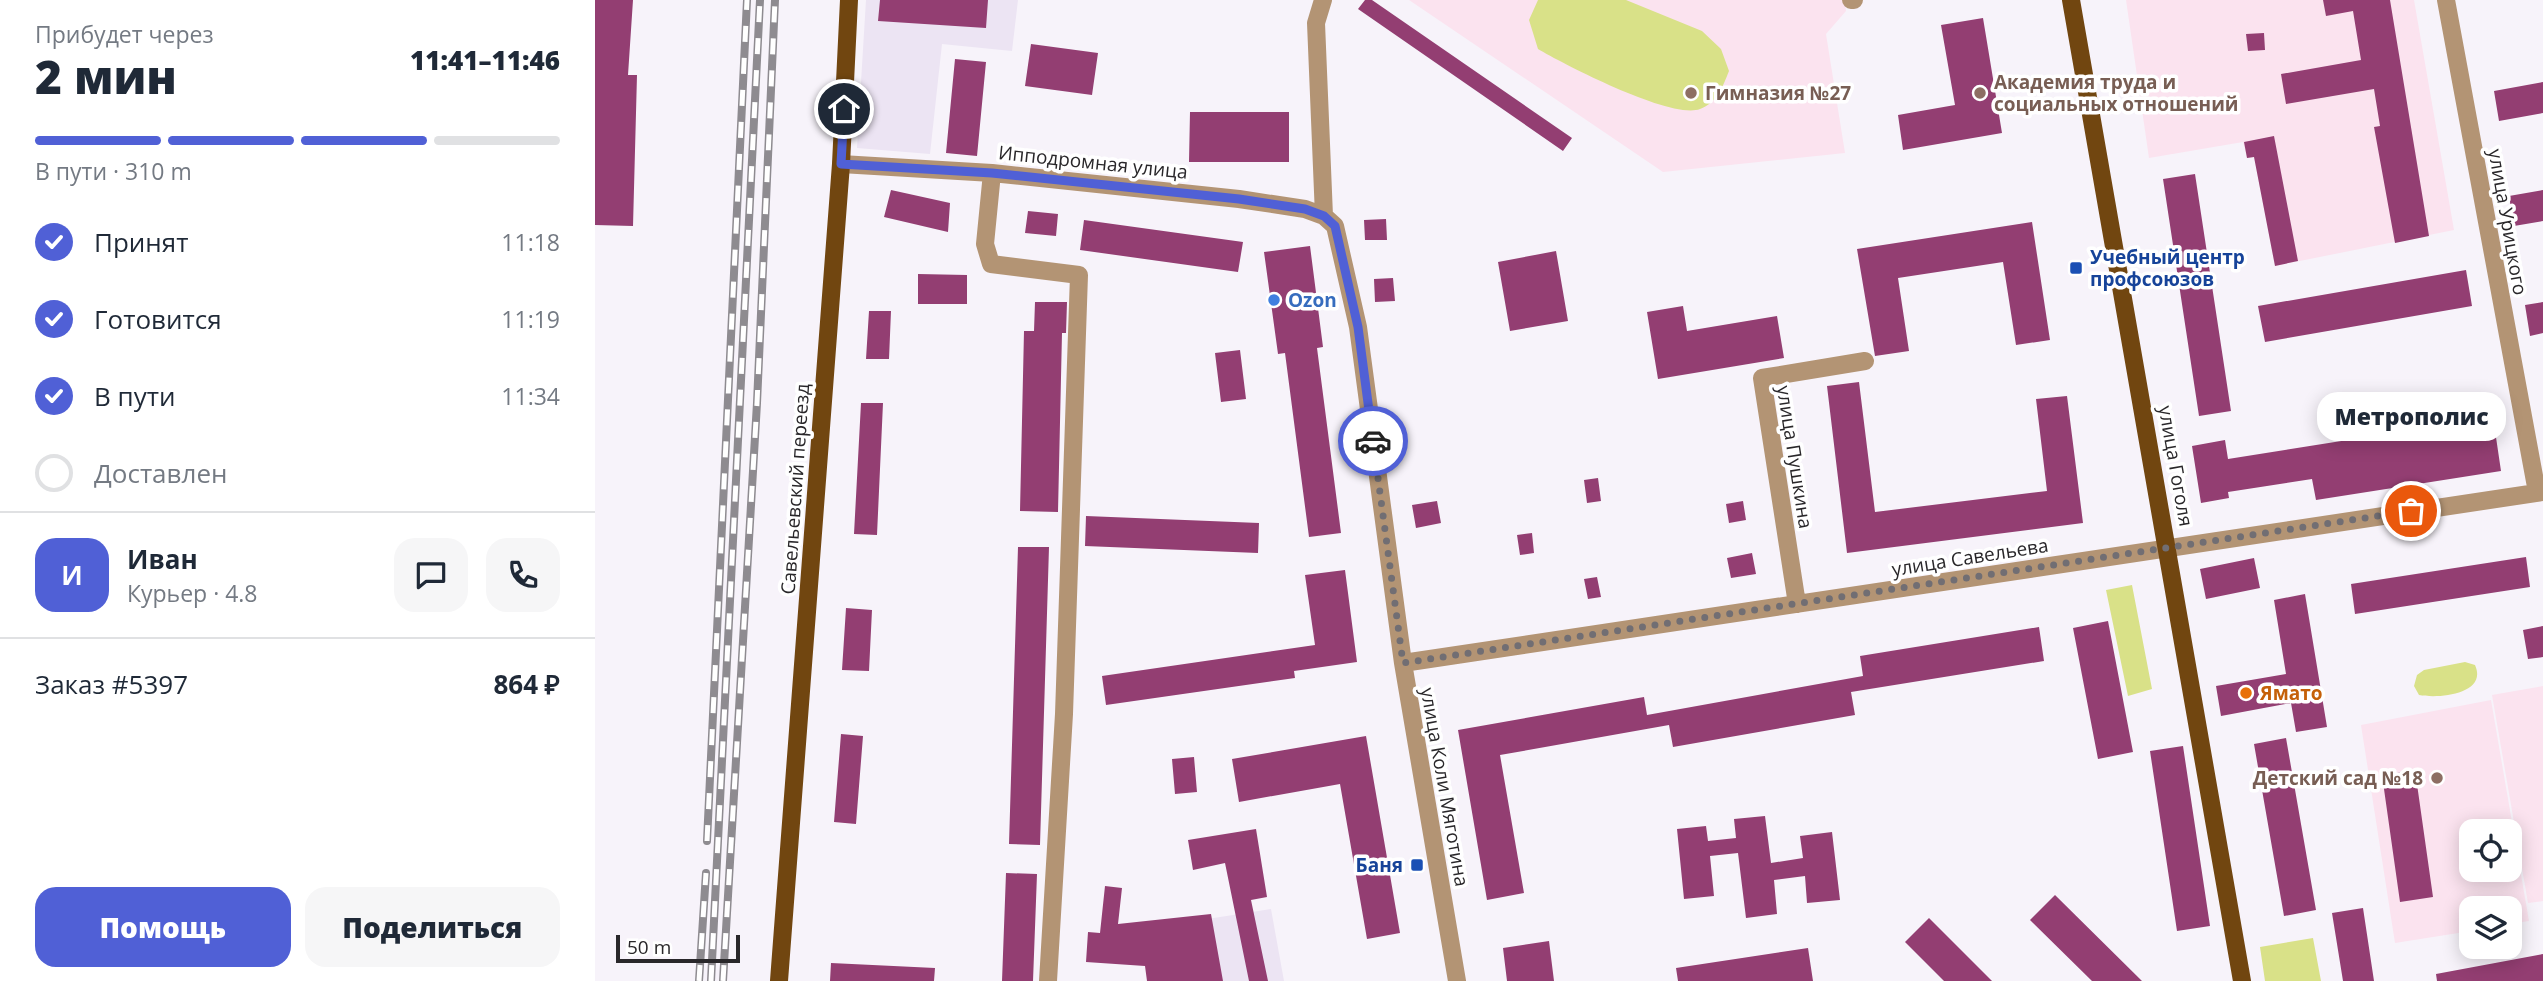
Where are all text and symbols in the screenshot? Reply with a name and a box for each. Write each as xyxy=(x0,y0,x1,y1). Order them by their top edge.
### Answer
text: Прибудет через xyxy=(35,18,214,50)
text: 11:41–11:46 xyxy=(410,42,560,78)
text: 2 мин xyxy=(35,45,177,107)
place label: Академия труда и социальных отношений xyxy=(1994,69,2239,117)
pin xyxy=(814,79,874,139)
place label: Гимназия №27 xyxy=(1705,80,1851,106)
marker: Гимназия №27 xyxy=(1683,85,1699,101)
marker: Академия труда и социальных отношений xyxy=(1972,85,1988,101)
icon: home xyxy=(825,90,863,128)
street label: Ипподромная улица xyxy=(997,139,1189,185)
street label: улица Урицкого xyxy=(2482,147,2534,297)
text: В пути · 310 m xyxy=(35,155,192,187)
icon: check xyxy=(35,223,73,261)
text: Принят xyxy=(94,224,188,260)
text: 11:18 xyxy=(501,226,560,258)
place label: Учебный центр профсоюзов xyxy=(2090,244,2245,292)
marker: Учебный центр профсоюзов xyxy=(2068,260,2084,276)
place label: Ozon xyxy=(1288,287,1337,313)
marker: Ozon xyxy=(1266,292,1282,308)
icon: check xyxy=(35,300,73,338)
text: Готовится xyxy=(94,301,222,337)
text: 11:19 xyxy=(501,303,560,335)
icon: check xyxy=(35,377,73,415)
text: В пути xyxy=(94,378,175,414)
text: 11:34 xyxy=(501,380,560,412)
street label: Савельевский переезд xyxy=(775,383,815,595)
street label: улица Пушкина xyxy=(1771,384,1819,530)
callout: Метрополис xyxy=(2317,392,2505,441)
text: Метрополис xyxy=(2334,400,2489,432)
street label: улица Гоголя xyxy=(2153,404,2199,528)
courier xyxy=(1338,406,1408,476)
icon: car xyxy=(1354,422,1392,460)
text: Доставлен xyxy=(94,455,227,491)
pin xyxy=(2381,481,2441,541)
icon: bag xyxy=(2392,492,2430,530)
street label: улица Савельева xyxy=(1890,532,2050,582)
button: chat xyxy=(394,538,468,612)
button: phone xyxy=(486,538,560,612)
text: Иван xyxy=(127,541,198,577)
text: И xyxy=(61,557,83,593)
text: Курьер · 4.8 xyxy=(127,577,258,609)
text: Заказ #5397 xyxy=(35,666,188,702)
text: 864 ₽ xyxy=(494,666,560,702)
place label: Ямато xyxy=(2259,680,2322,706)
street label: улица Коли Мяготина xyxy=(1415,685,1475,889)
marker: Ямато xyxy=(2238,685,2254,701)
place label: Детский сад №18 xyxy=(2253,765,2423,791)
marker: Детский сад №18 xyxy=(2429,770,2445,786)
map controls xyxy=(2459,819,2522,959)
button: locate xyxy=(2459,819,2522,882)
place label: Баня xyxy=(1356,852,1403,878)
marker: Баня xyxy=(1409,857,1425,873)
button: Помощь xyxy=(35,887,291,967)
button: Поделиться xyxy=(305,887,560,967)
button: layers xyxy=(2459,896,2522,959)
scale bar xyxy=(616,932,740,964)
text: 50 m xyxy=(627,934,671,960)

